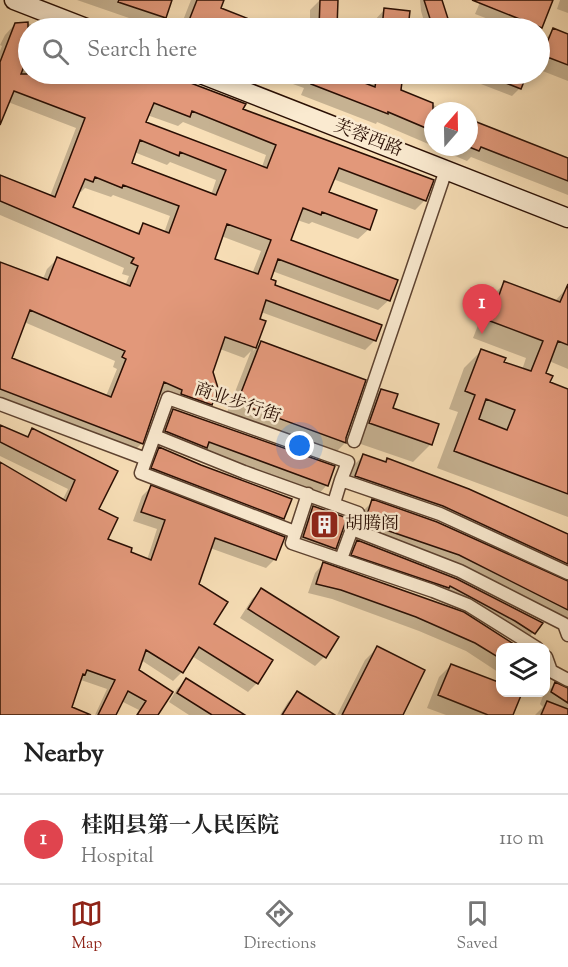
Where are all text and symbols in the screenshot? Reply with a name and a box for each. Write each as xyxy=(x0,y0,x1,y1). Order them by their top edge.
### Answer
search box xyxy=(18,18,550,84)
icon: search xyxy=(39,35,72,68)
text: Search here xyxy=(87,35,197,67)
north arrow xyxy=(424,102,478,156)
street label: 芙蓉西路 xyxy=(330,114,406,164)
pin: 1 xyxy=(462,284,502,334)
street label: 商业步行街 xyxy=(190,377,284,431)
your location xyxy=(285,431,314,460)
building icon: 胡腾阁 xyxy=(308,509,340,541)
place label: 胡腾阁 xyxy=(345,512,399,538)
map controls xyxy=(496,643,550,697)
button: layers xyxy=(496,643,550,697)
text: Nearby xyxy=(24,736,104,773)
text: 桂阳县第一人民医院 xyxy=(81,811,279,843)
text: 1 xyxy=(40,825,47,854)
text: 110 m xyxy=(499,825,544,854)
text: Hospital xyxy=(81,843,154,872)
tab: Map xyxy=(70,897,103,956)
tab: Directions xyxy=(244,897,316,956)
tab: Saved xyxy=(457,897,498,956)

